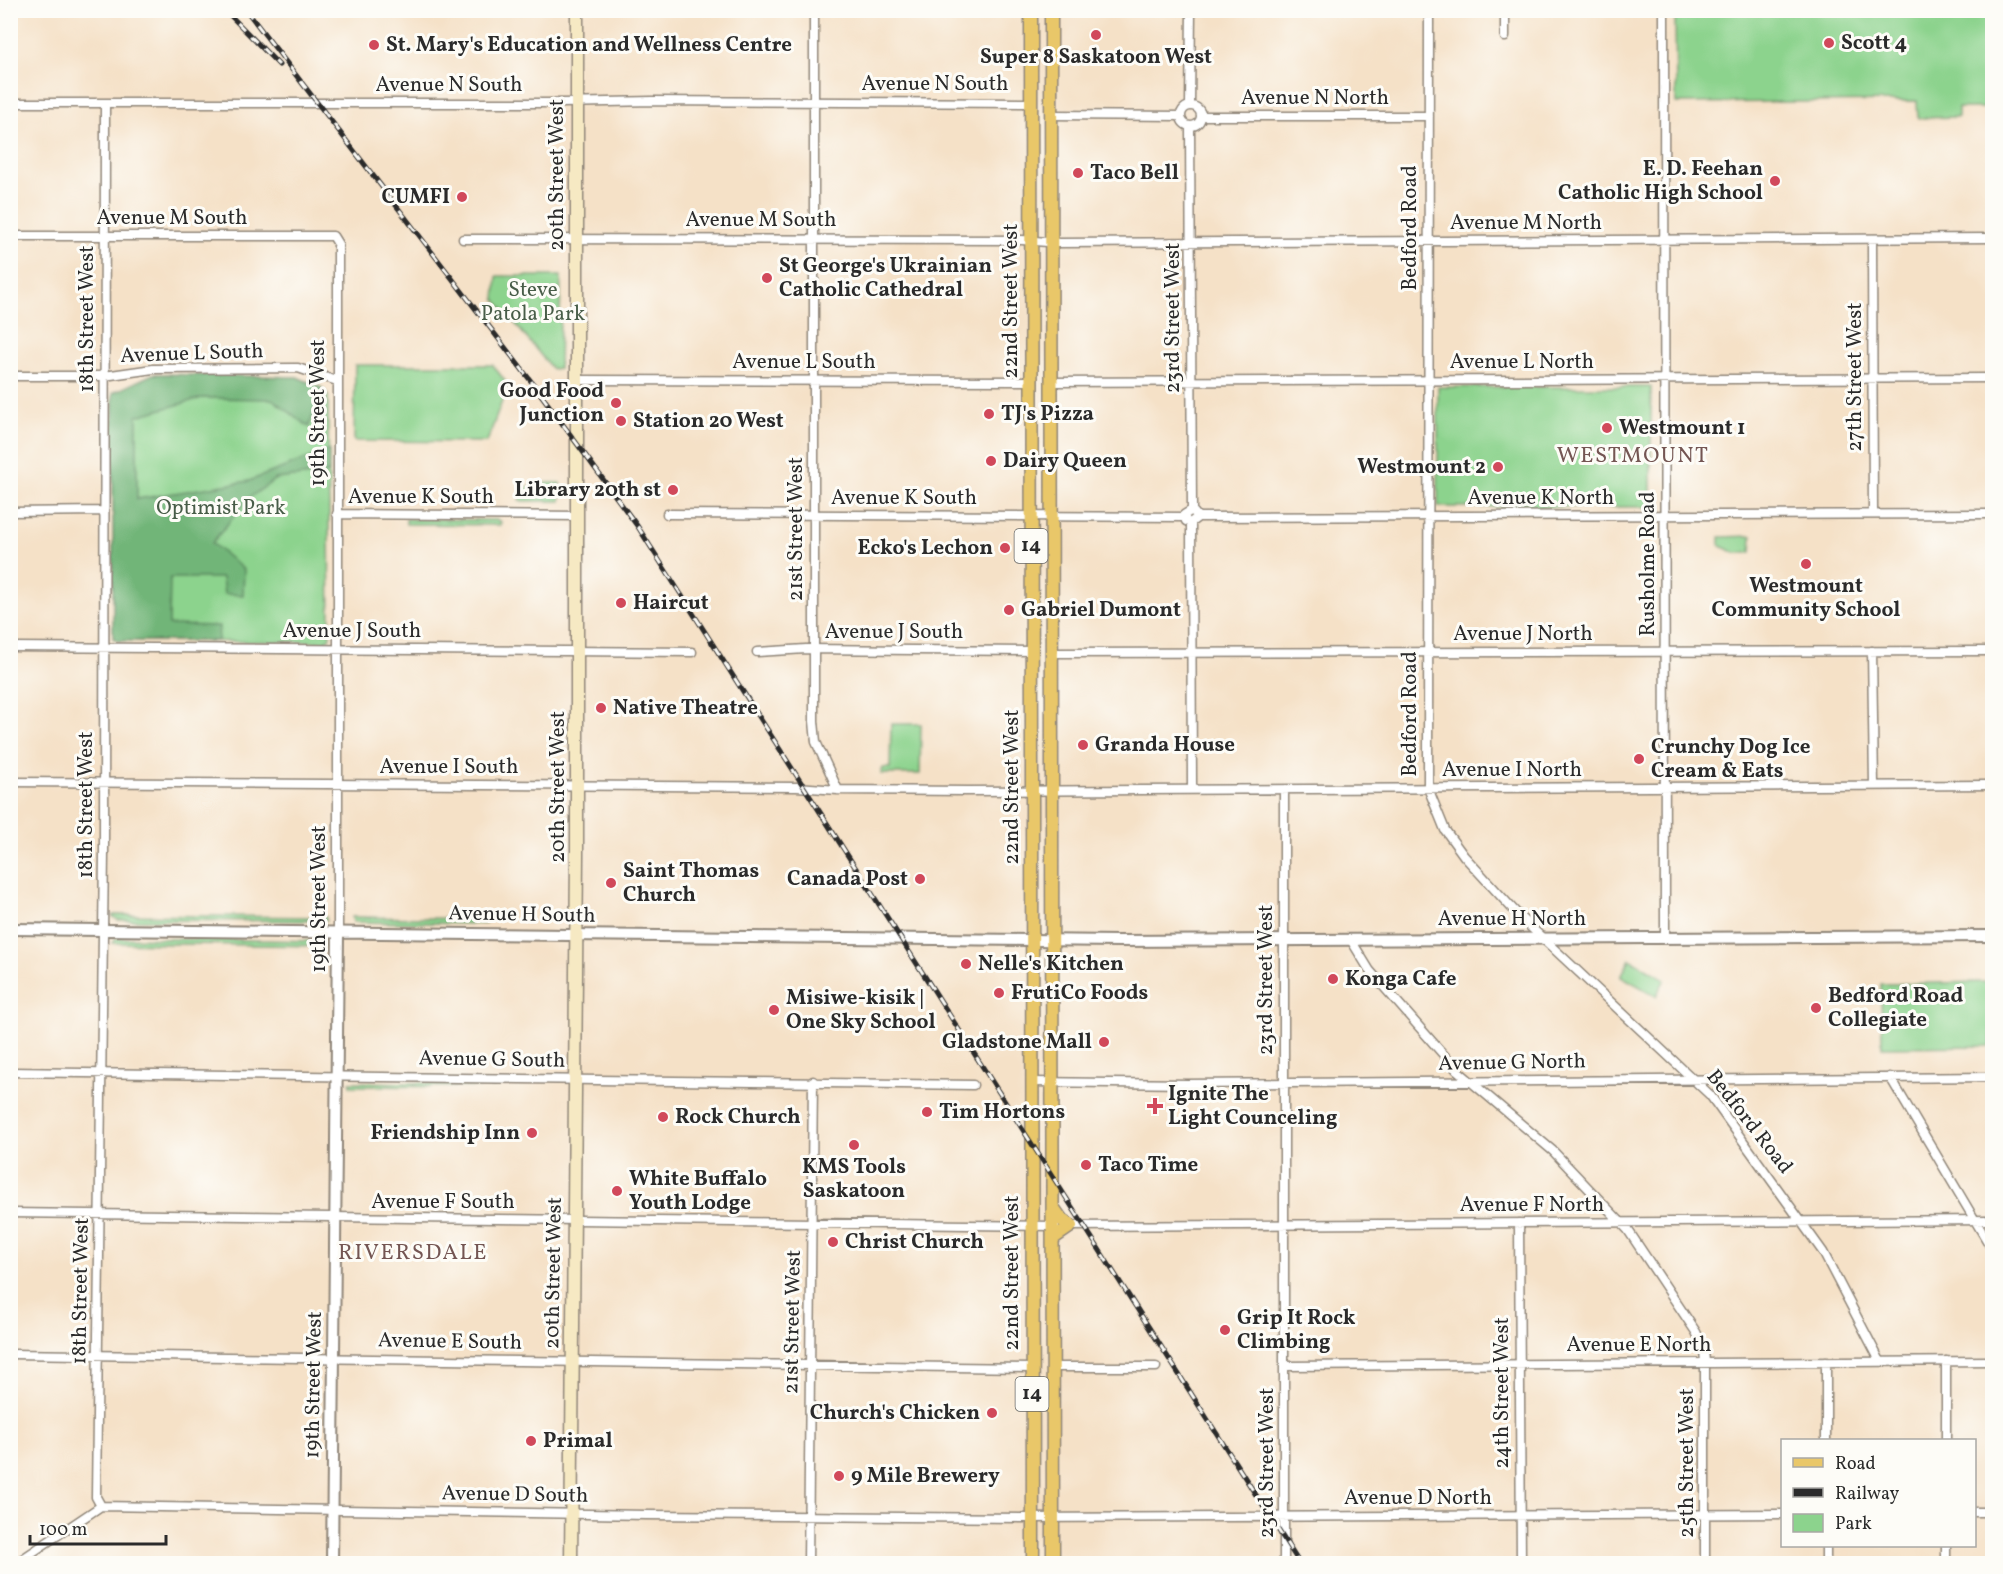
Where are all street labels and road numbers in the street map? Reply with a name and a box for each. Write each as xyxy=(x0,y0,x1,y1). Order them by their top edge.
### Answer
street label: Avenue N South xyxy=(861,70,1009,99)
street label: Avenue N South xyxy=(375,71,523,100)
street label: Avenue N North xyxy=(1241,84,1389,113)
street label: 20th Street West xyxy=(543,99,572,251)
street label: Bedford Road xyxy=(1396,165,1425,291)
street label: Avenue M South xyxy=(96,204,248,233)
street label: Avenue M South xyxy=(685,206,837,235)
street label: Avenue M North xyxy=(1450,209,1602,238)
street label: 22nd Street West xyxy=(997,223,1026,379)
street label: 23rd Street West xyxy=(1159,243,1188,393)
street label: 18th Street West xyxy=(73,245,102,393)
street label: 27th Street West xyxy=(1841,302,1870,452)
street label: Avenue L South xyxy=(120,337,264,371)
street label: 19th Street West xyxy=(304,339,333,487)
street label: Avenue L South xyxy=(732,348,876,377)
street label: Avenue L North xyxy=(1450,348,1594,377)
street label: 21st Street West xyxy=(782,457,811,601)
street label: Avenue K South xyxy=(348,483,494,512)
street label: Avenue K South xyxy=(831,484,977,513)
street label: Avenue K North xyxy=(1468,484,1614,513)
street label: Rusholme Road xyxy=(1634,491,1663,637)
road number: 14 xyxy=(1014,529,1048,563)
street label: Avenue J South xyxy=(283,617,421,646)
street label: Avenue J South xyxy=(825,618,963,647)
street label: Avenue J North xyxy=(1453,620,1593,649)
street label: Bedford Road xyxy=(1396,651,1425,777)
street label: 22nd Street West xyxy=(998,709,1027,865)
street label: 20th Street West xyxy=(544,711,573,863)
street label: 18th Street West xyxy=(72,731,101,879)
street label: Avenue I South xyxy=(379,753,519,782)
street label: Avenue I North xyxy=(1442,756,1582,785)
street label: 19th Street West xyxy=(305,825,334,973)
street label: Avenue H South xyxy=(448,899,596,931)
street label: 23rd Street West xyxy=(1252,905,1281,1055)
street label: Avenue H North xyxy=(1438,905,1586,934)
street label: Avenue G South xyxy=(418,1044,566,1076)
street label: Avenue G North xyxy=(1438,1047,1586,1079)
street label: Bedford Road xyxy=(1699,1064,1799,1180)
street label: Avenue F South xyxy=(371,1188,515,1217)
street label: Avenue F North xyxy=(1460,1191,1604,1220)
street label: 22nd Street West xyxy=(998,1195,1027,1351)
street label: 20th Street West xyxy=(538,1197,570,1349)
street label: 18th Street West xyxy=(65,1217,97,1365)
street label: 21st Street West xyxy=(777,1250,809,1394)
street label: 19th Street West xyxy=(298,1311,330,1459)
street label: 24th Street West xyxy=(1488,1317,1517,1469)
street label: Avenue E South xyxy=(378,1326,522,1358)
street label: Avenue E North xyxy=(1566,1331,1712,1360)
road number: 14 xyxy=(1016,1377,1048,1411)
street label: 23rd Street West xyxy=(1253,1388,1282,1538)
street label: 25th Street West xyxy=(1673,1388,1702,1538)
street label: Avenue D South xyxy=(441,1479,589,1511)
street label: Avenue D North xyxy=(1344,1484,1492,1513)

